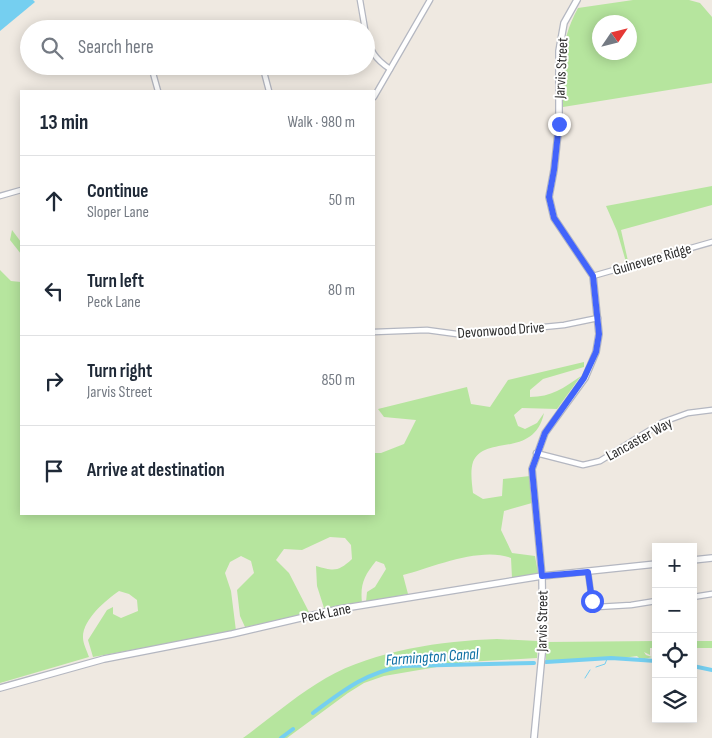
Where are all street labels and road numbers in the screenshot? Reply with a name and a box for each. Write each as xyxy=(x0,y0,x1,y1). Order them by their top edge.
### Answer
street label: Jarvis Street xyxy=(550,37,573,100)
street label: Guinevere Ridge xyxy=(611,239,694,280)
street label: Devonwood Drive xyxy=(457,318,545,343)
street label: Lancaster Way xyxy=(603,413,676,465)
street label: Jarvis Street xyxy=(532,590,553,653)
street label: Peck Lane xyxy=(300,599,353,628)

